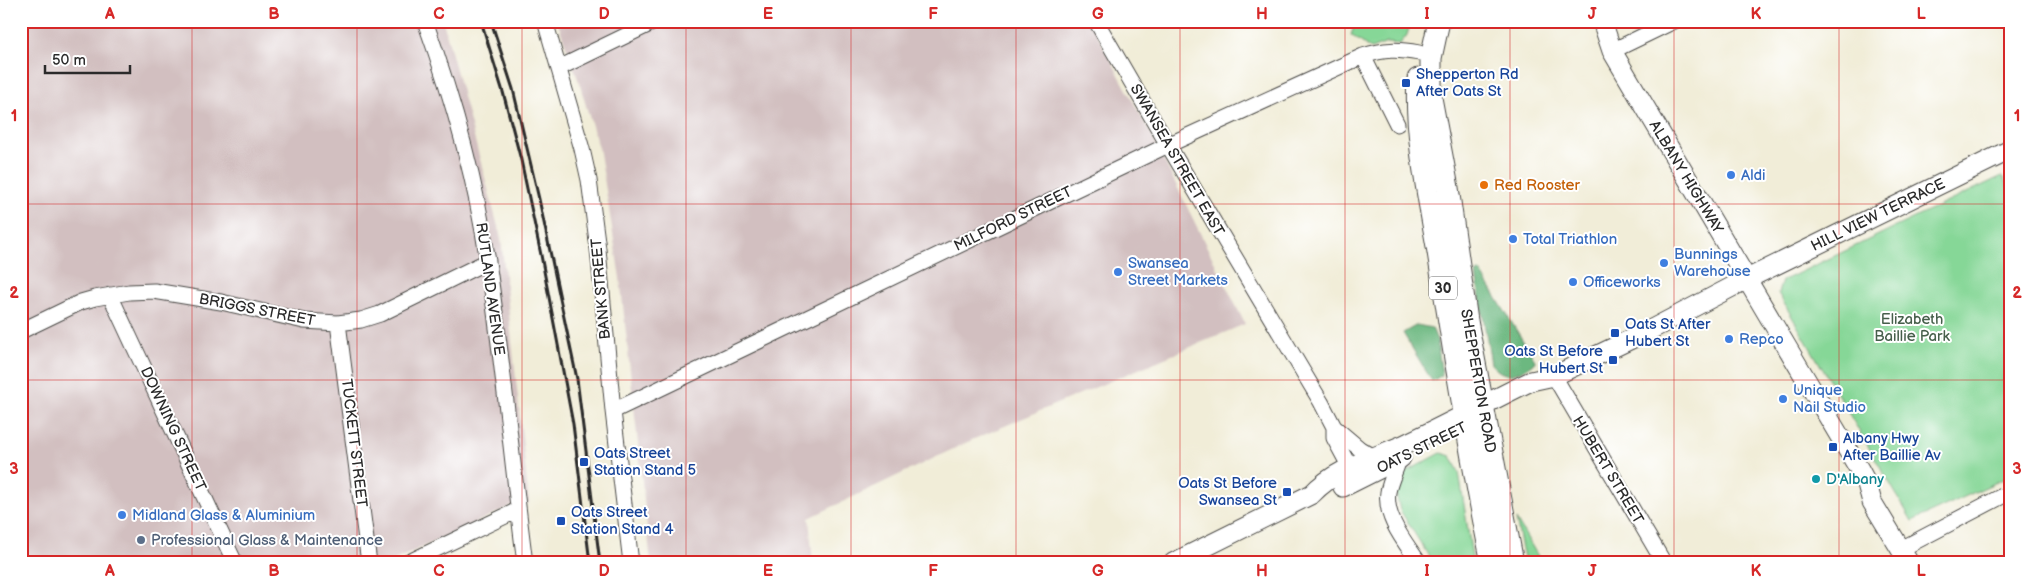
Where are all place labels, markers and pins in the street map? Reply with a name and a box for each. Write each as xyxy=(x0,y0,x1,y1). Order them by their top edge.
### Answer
place label: Shepperton Rd After Oats St xyxy=(1416,65,1519,101)
marker: Shepperton Rd After Oats St xyxy=(1400,77,1412,89)
place label: Aldi xyxy=(1741,166,1766,185)
marker: Aldi xyxy=(1725,169,1737,181)
place label: Red Rooster xyxy=(1494,176,1580,195)
marker: Red Rooster xyxy=(1478,179,1490,191)
place label: Total Triathlon xyxy=(1523,230,1617,249)
marker: Total Triathlon xyxy=(1507,233,1519,245)
place label: Bunnings Warehouse xyxy=(1674,245,1751,281)
place label: Swansea Street Markets xyxy=(1128,254,1229,290)
marker: Bunnings Warehouse xyxy=(1658,257,1670,269)
marker: Swansea Street Markets xyxy=(1112,266,1124,278)
place label: Officeworks xyxy=(1583,273,1661,292)
marker: Officeworks xyxy=(1567,276,1579,288)
place label: Oats St After Hubert St xyxy=(1625,315,1711,351)
marker: Oats St After Hubert St xyxy=(1609,327,1621,339)
place label: Repco xyxy=(1739,330,1784,349)
marker: Repco xyxy=(1723,333,1735,345)
place label: Oats St Before Hubert St xyxy=(1504,342,1603,378)
marker: Oats St Before Hubert St xyxy=(1607,354,1619,366)
place label: Unique Nail Studio xyxy=(1793,381,1866,417)
marker: Unique Nail Studio xyxy=(1777,393,1789,405)
place label: Albany Hwy After Baillie Av xyxy=(1843,429,1942,465)
marker: Albany Hwy After Baillie Av xyxy=(1827,441,1839,453)
place label: Oats Street Station Stand 5 xyxy=(594,444,696,480)
marker: Oats Street Station Stand 5 xyxy=(578,456,590,468)
place label: D'Albany xyxy=(1826,470,1884,489)
marker: D'Albany xyxy=(1810,473,1822,485)
place label: Oats St Before Swansea St xyxy=(1178,474,1277,510)
marker: Oats St Before Swansea St xyxy=(1281,486,1293,498)
place label: Oats Street Station Stand 4 xyxy=(571,503,674,539)
place label: Midland Glass & Aluminium xyxy=(132,506,315,525)
marker: Midland Glass & Aluminium xyxy=(116,509,128,521)
marker: Oats Street Station Stand 4 xyxy=(555,515,567,527)
place label: Professional Glass & Maintenance xyxy=(151,531,383,550)
marker: Professional Glass & Maintenance xyxy=(135,534,147,546)

